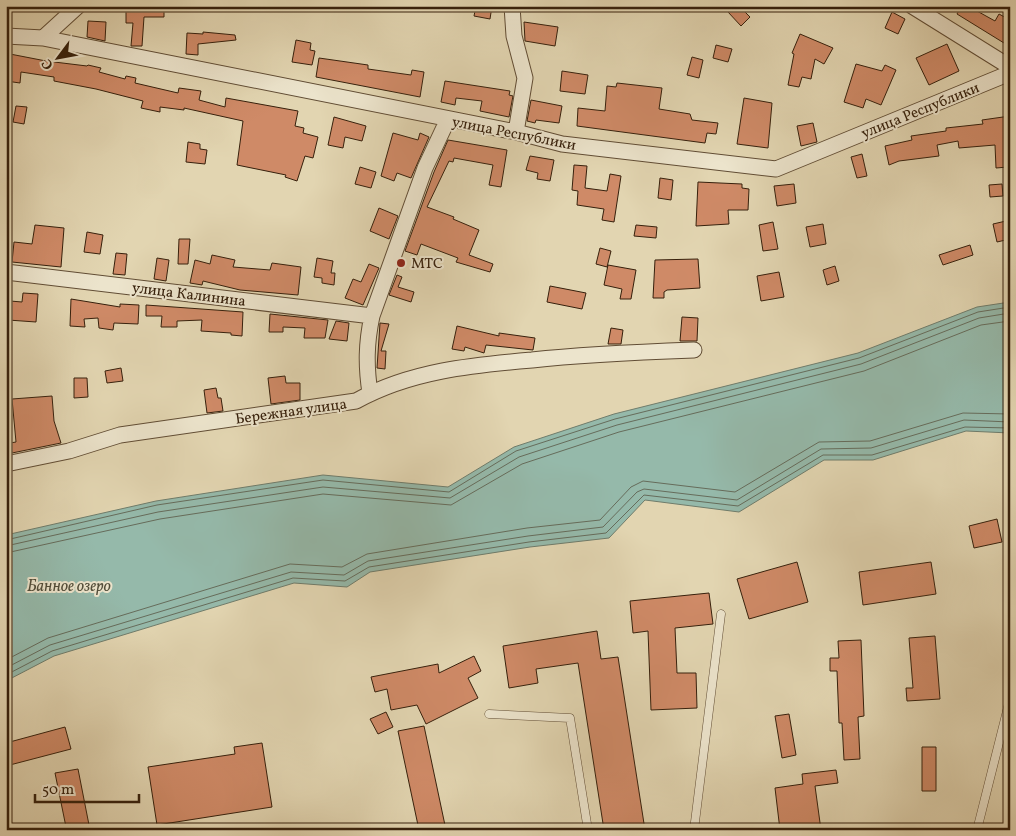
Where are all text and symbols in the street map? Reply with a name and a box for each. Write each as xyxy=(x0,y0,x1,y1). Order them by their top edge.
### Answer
north arrow xyxy=(32,32,82,82)
text: С xyxy=(38,55,59,73)
street label: улица Республики xyxy=(858,78,983,145)
street label: улица Республики xyxy=(450,112,578,157)
place label: МТС xyxy=(411,254,443,275)
marker: МТС xyxy=(395,257,407,269)
street label: улица Калинина xyxy=(131,278,247,313)
street label: Бережная улица xyxy=(234,394,348,431)
water label: Банное озеро xyxy=(27,576,112,598)
scale bar xyxy=(35,771,139,803)
text: 50 m xyxy=(42,780,74,801)

